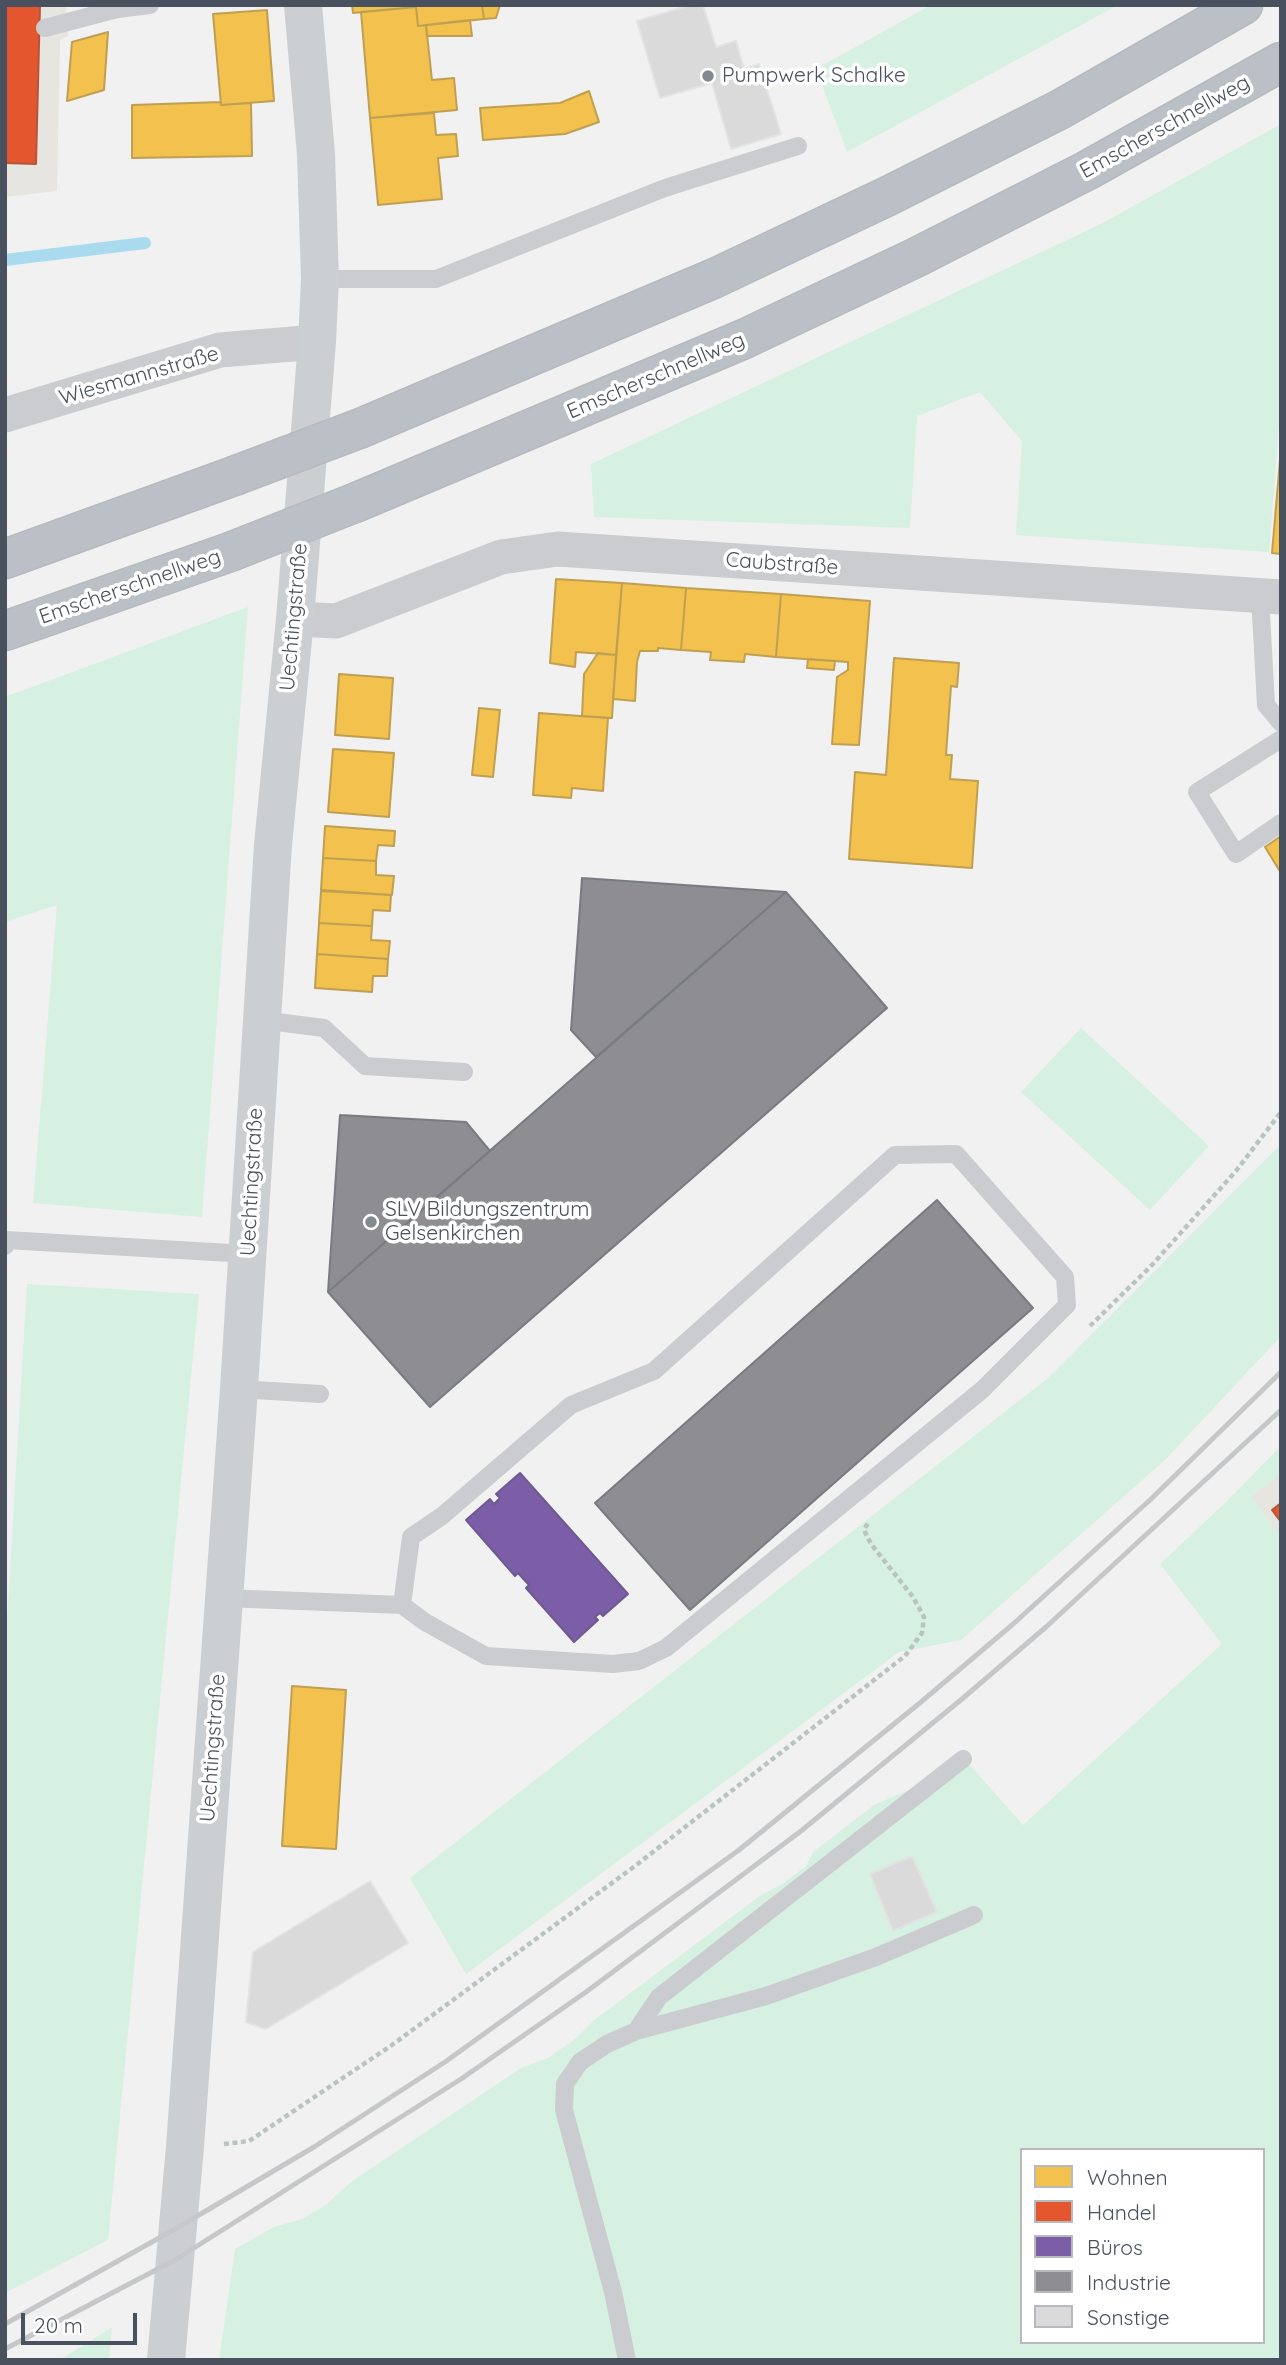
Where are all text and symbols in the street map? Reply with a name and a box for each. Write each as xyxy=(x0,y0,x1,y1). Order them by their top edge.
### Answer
place label: Pumpwerk Schalke xyxy=(722,63,906,89)
marker: Pumpwerk Schalke xyxy=(700,68,716,84)
street label: Emscherschnellweg xyxy=(1076,70,1254,184)
street label: Emscherschnellweg xyxy=(563,327,749,425)
street label: Wiesmannstraße xyxy=(56,341,222,411)
street label: Uechtingstraße xyxy=(275,542,313,692)
street label: Emscherschnellweg xyxy=(36,544,224,630)
street label: Caubstraße xyxy=(725,547,839,581)
street label: Uechtingstraße xyxy=(236,1107,268,1257)
place label: SLV Bildungszentrum Gelsenkirchen xyxy=(385,1197,589,1247)
marker: SLV Bildungszentrum Gelsenkirchen xyxy=(363,1214,379,1230)
street label: Uechtingstraße xyxy=(195,1673,231,1823)
legend xyxy=(1020,2148,1265,2344)
text: Wohnen xyxy=(1087,2164,1168,2190)
text: Handel xyxy=(1087,2199,1156,2225)
text: Büros xyxy=(1087,2234,1143,2260)
text: Industrie xyxy=(1087,2269,1171,2295)
scale bar xyxy=(24,2298,140,2342)
text: Sonstige xyxy=(1087,2304,1170,2330)
text: 20 m xyxy=(34,2312,83,2338)

